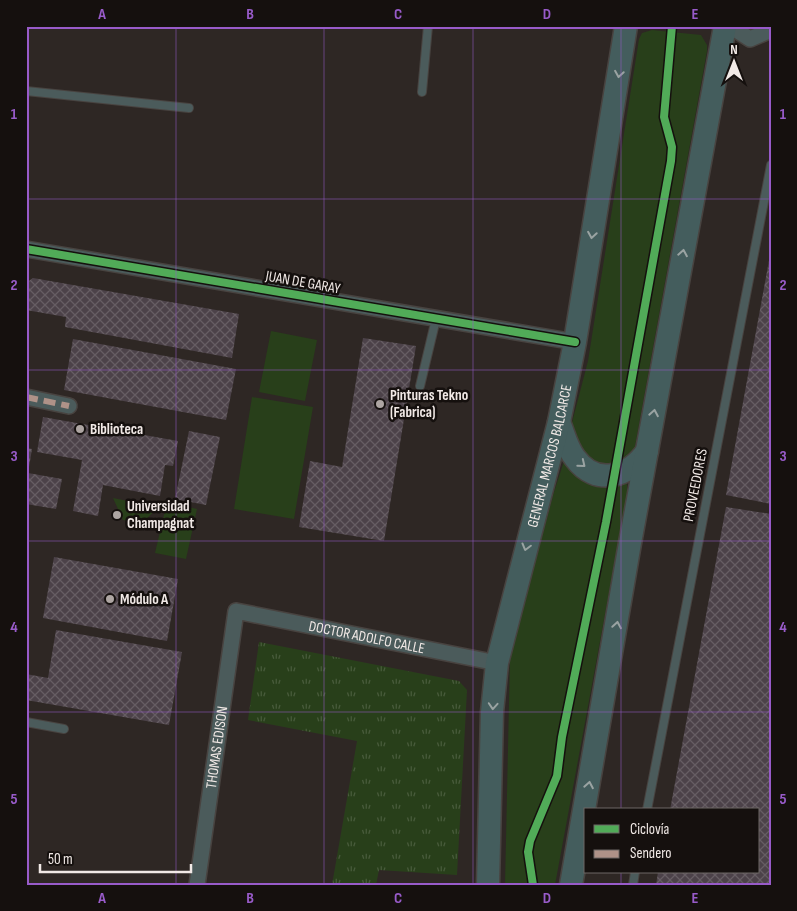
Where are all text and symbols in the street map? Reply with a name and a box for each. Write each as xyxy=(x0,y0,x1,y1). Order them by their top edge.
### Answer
text: A xyxy=(97,5,106,24)
text: B xyxy=(246,5,254,24)
text: C xyxy=(394,5,402,24)
text: D xyxy=(543,5,551,24)
text: E xyxy=(692,5,699,24)
north arrow xyxy=(710,38,760,88)
text: N xyxy=(730,41,738,58)
one-way arrow xyxy=(614,70,624,79)
text: 1 xyxy=(11,105,18,124)
text: 1 xyxy=(780,105,787,124)
one-way arrow xyxy=(588,230,598,239)
one-way arrow xyxy=(678,249,688,258)
street label: JUAN DE GARAY xyxy=(263,266,343,299)
text: 2 xyxy=(10,276,18,295)
text: 2 xyxy=(779,276,787,295)
street label: GENERAL MARCOS BALCARCE xyxy=(523,383,576,530)
place label: Pinturas Tekno (Fabrica) xyxy=(390,386,468,422)
marker: Pinturas Tekno (Fabrica) xyxy=(374,398,386,410)
one-way arrow xyxy=(648,409,658,418)
place label: Biblioteca xyxy=(90,420,143,439)
marker: Biblioteca xyxy=(74,423,86,435)
text: 3 xyxy=(10,447,18,466)
street label: PROVEEDORES xyxy=(679,447,712,523)
text: 3 xyxy=(779,447,787,466)
one-way arrow xyxy=(576,458,586,467)
place label: Universidad Champagnat xyxy=(127,497,194,533)
marker: Universidad Champagnat xyxy=(111,509,123,521)
one-way arrow xyxy=(521,543,532,552)
place label: Módulo A xyxy=(120,590,169,609)
marker: Módulo A xyxy=(104,593,116,605)
street label: DOCTOR ADOLFO CALLE xyxy=(307,617,426,658)
text: 4 xyxy=(10,618,18,637)
text: 4 xyxy=(779,618,787,637)
one-way arrow xyxy=(611,621,621,629)
one-way arrow xyxy=(487,702,498,710)
street label: THOMAS EDISON xyxy=(202,705,232,790)
one-way arrow xyxy=(583,781,593,789)
text: 5 xyxy=(10,790,18,809)
text: 5 xyxy=(779,790,787,809)
legend xyxy=(584,808,760,874)
text: Ciclovía xyxy=(630,820,670,839)
scale bar xyxy=(40,841,191,873)
text: Sendero xyxy=(630,844,671,863)
text: 50 m xyxy=(48,850,73,869)
text: A xyxy=(97,889,106,908)
text: B xyxy=(246,889,254,908)
text: C xyxy=(394,889,402,908)
text: D xyxy=(543,889,551,908)
text: E xyxy=(692,889,699,908)

